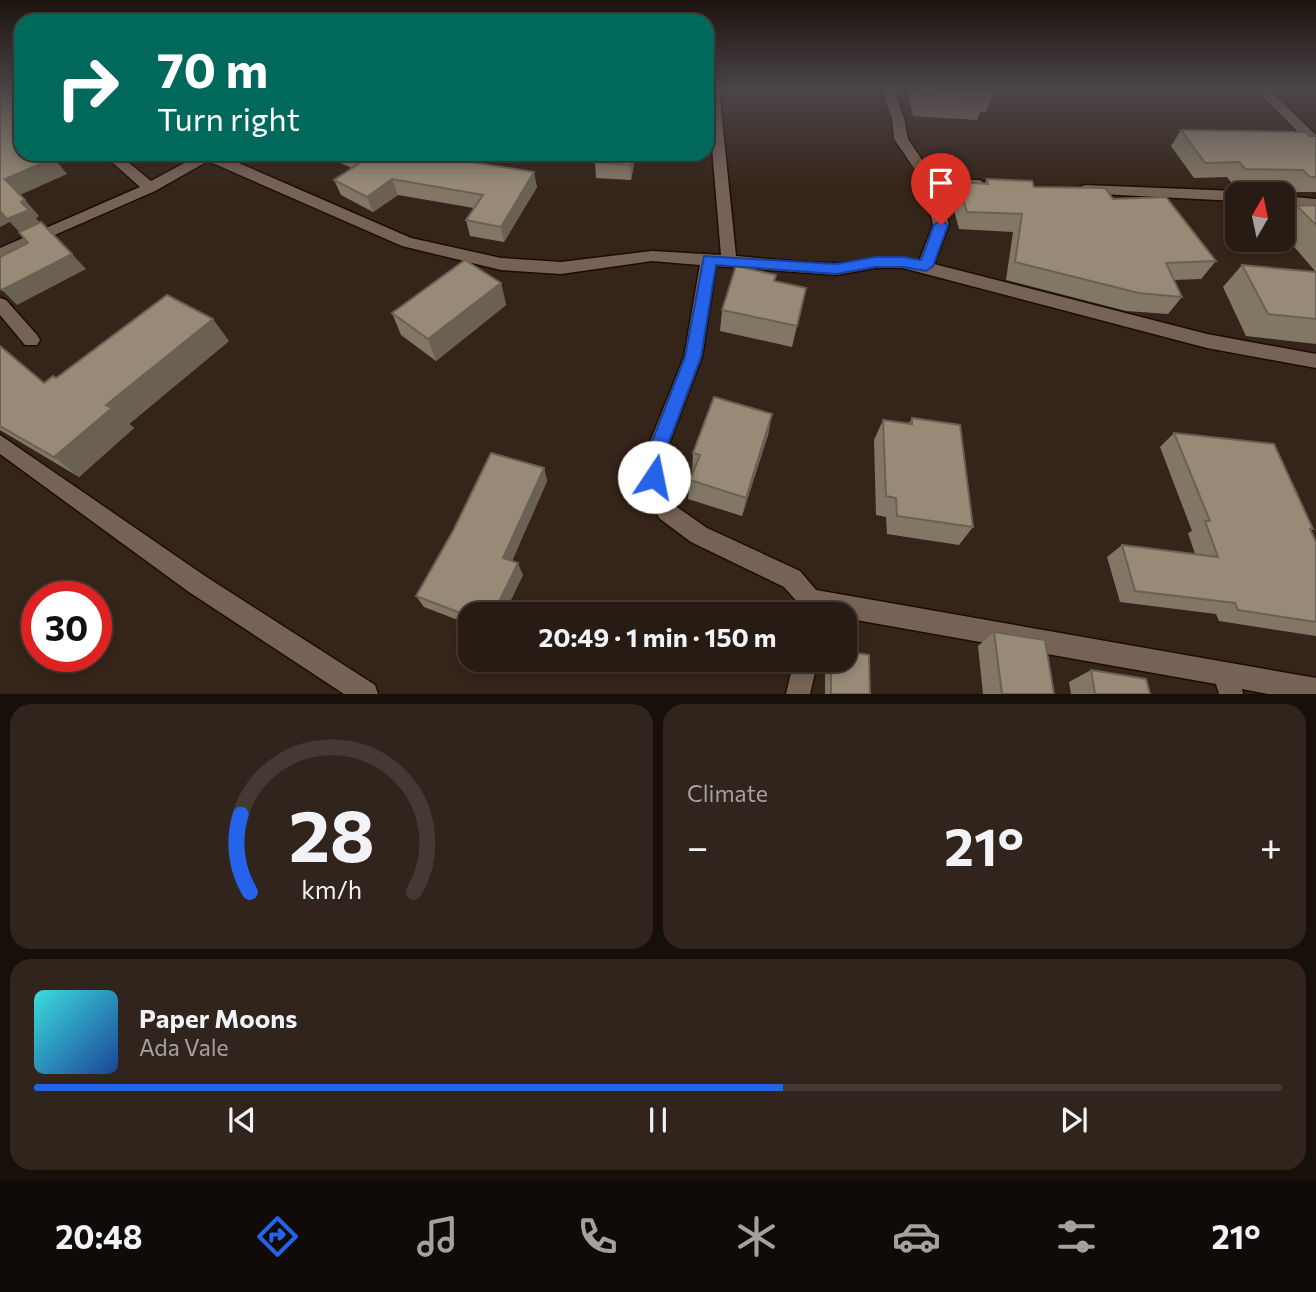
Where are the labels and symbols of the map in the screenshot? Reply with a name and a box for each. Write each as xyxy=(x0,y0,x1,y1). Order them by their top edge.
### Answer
pin xyxy=(911,153,971,225)
north arrow xyxy=(1225,182,1295,252)
position arrow xyxy=(617,440,691,514)
speed limit sign: 30 xyxy=(21,581,112,672)

